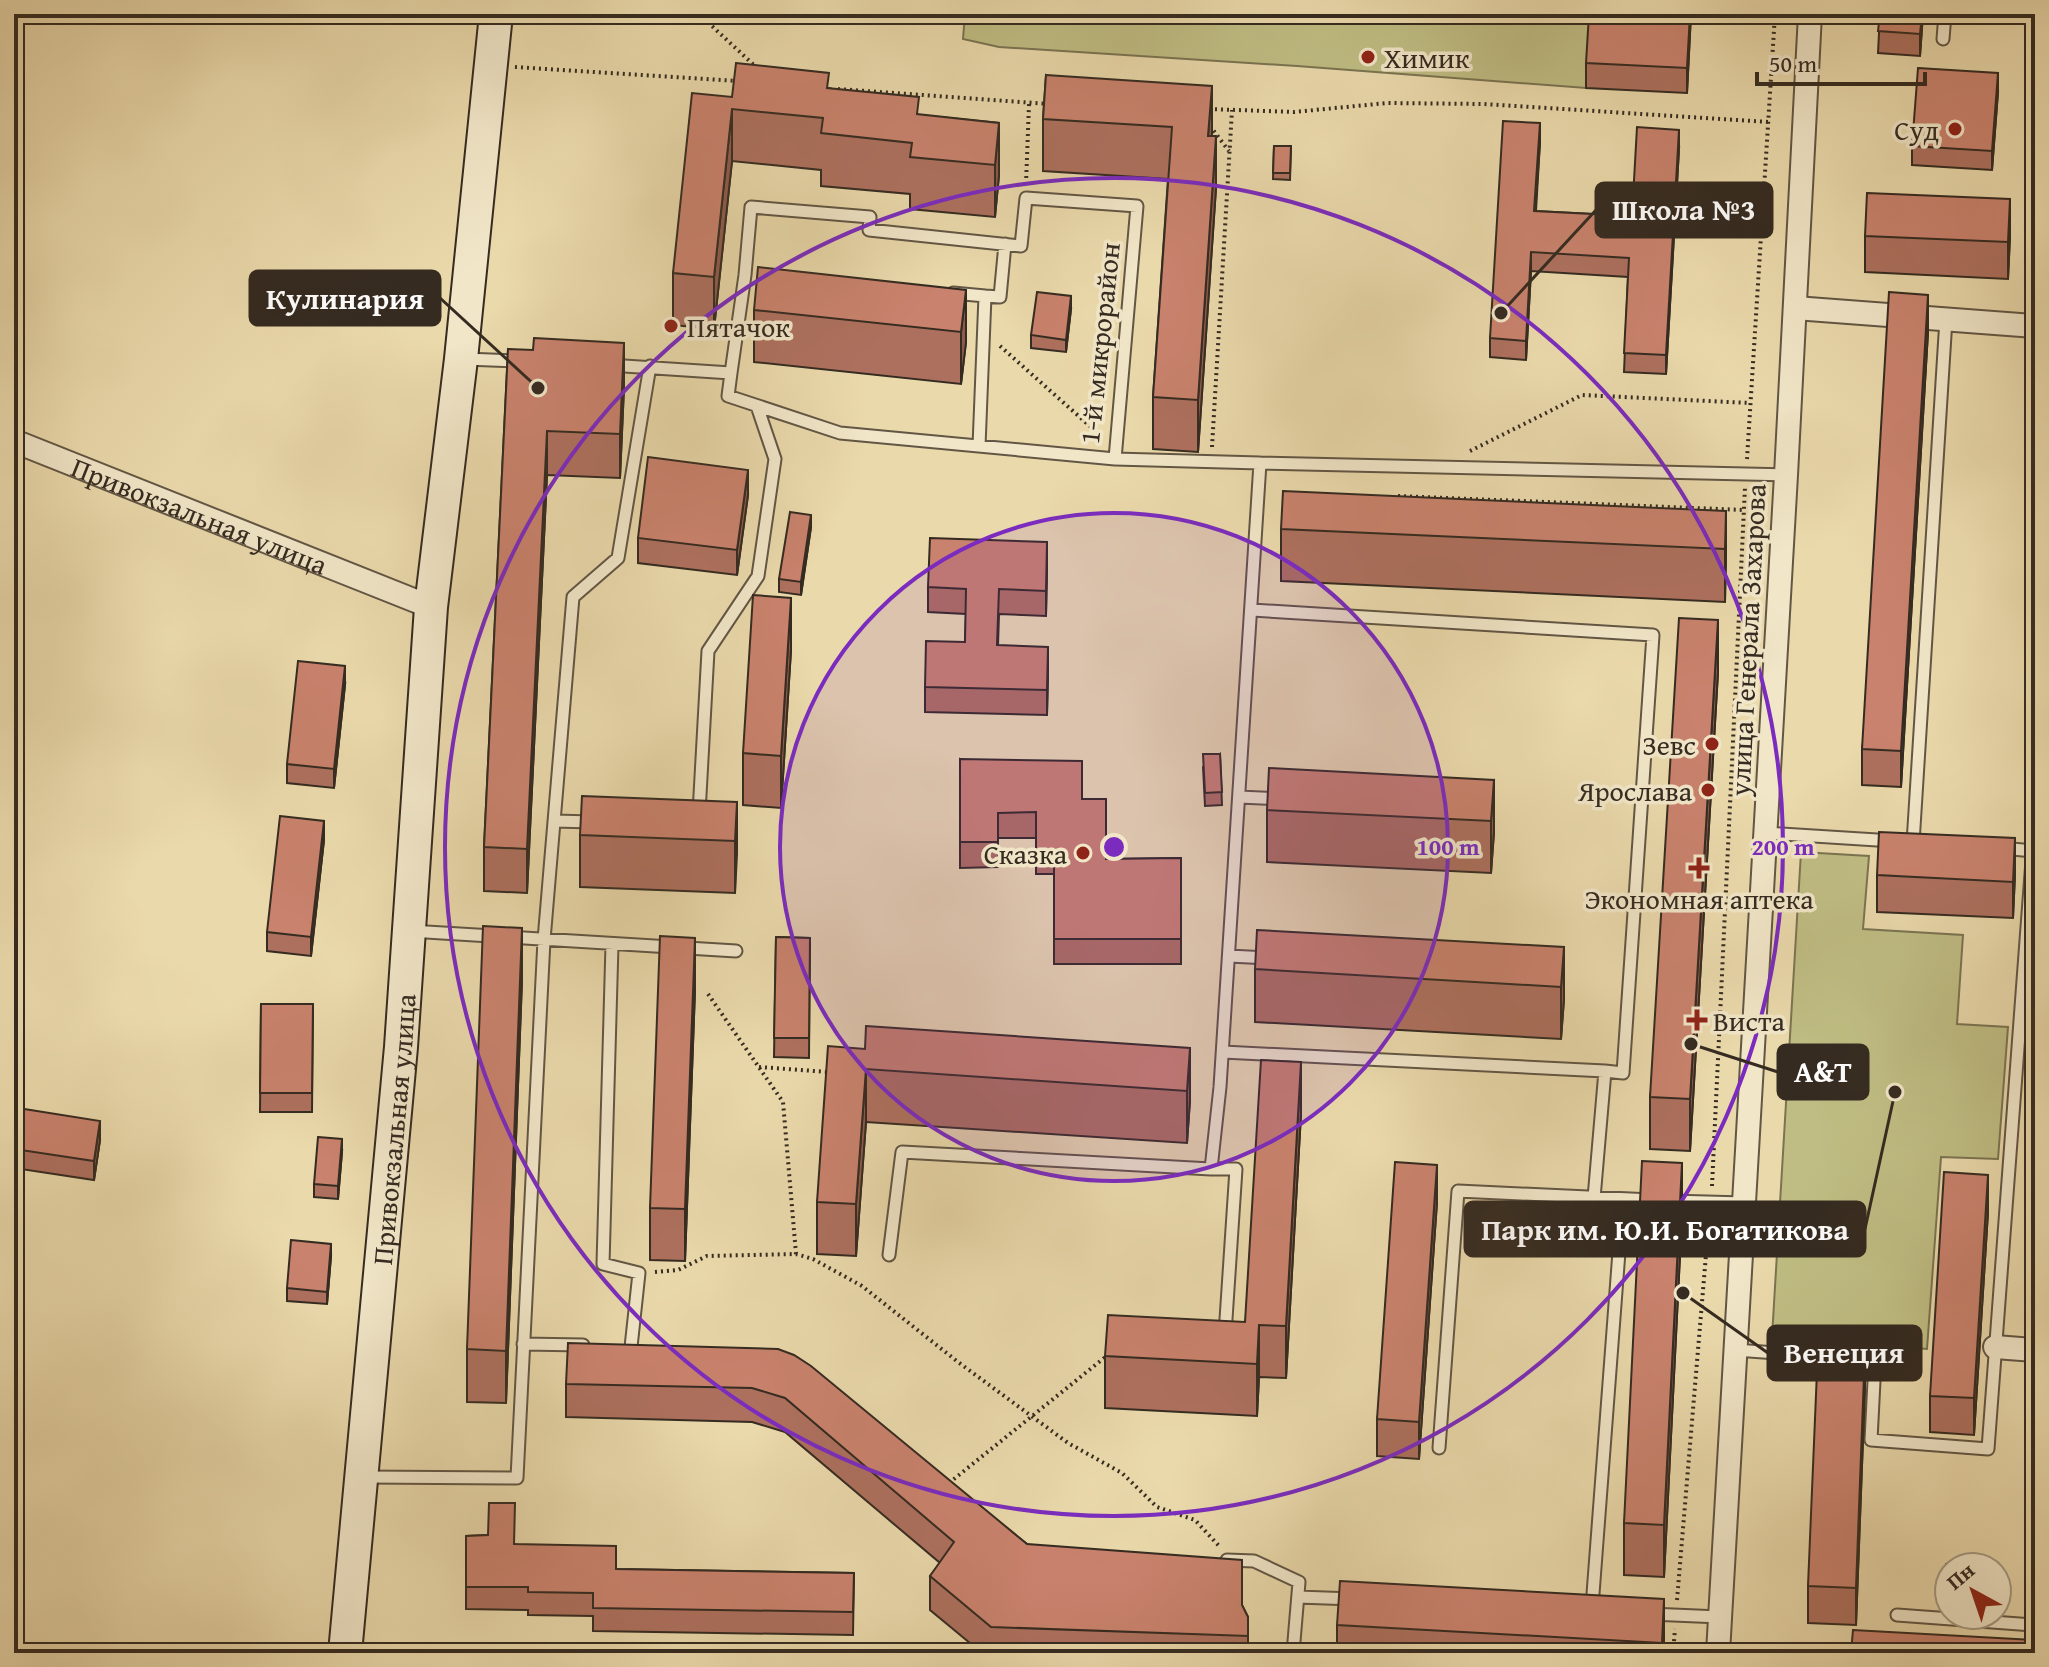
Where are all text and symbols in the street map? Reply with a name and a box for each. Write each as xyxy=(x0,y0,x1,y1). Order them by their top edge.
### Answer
scale bar xyxy=(1757,36,1925,86)
place label: Химик xyxy=(1384,37,1470,78)
text: 50 m xyxy=(1769,46,1817,81)
marker: Химик xyxy=(1359,48,1377,66)
place label: Суд xyxy=(1894,109,1939,150)
marker: Суд xyxy=(1946,120,1964,138)
callout: Школа №3 xyxy=(1596,183,1772,237)
text: Школа №3 xyxy=(1612,187,1756,231)
street label: 1-й микрорайон xyxy=(1068,240,1130,446)
callout: Кулинария xyxy=(250,271,440,325)
text: Кулинария xyxy=(266,276,424,320)
place label: Пятачок xyxy=(687,306,790,347)
marker: Пятачок xyxy=(662,317,680,335)
street label: Привокзальная улица xyxy=(66,446,334,585)
street label: улица Генерала Захарова xyxy=(1718,482,1776,798)
place label: Зевс xyxy=(1642,724,1696,765)
marker: Зевс xyxy=(1703,735,1721,753)
place label: Ярослава xyxy=(1577,770,1693,811)
marker: Ярослава xyxy=(1699,781,1717,799)
text: 100 m xyxy=(1416,829,1480,864)
text: 200 m xyxy=(1751,829,1815,864)
place label: Сказка xyxy=(984,833,1068,874)
centre of rings xyxy=(1100,833,1128,861)
marker: Сказка xyxy=(1074,844,1092,862)
marker: Экономная аптека xyxy=(1690,859,1708,877)
place label: Экономная аптека xyxy=(1584,878,1814,919)
street label: Привокзальная улица xyxy=(360,992,425,1267)
place label: Виста xyxy=(1713,1000,1785,1041)
marker: Виста xyxy=(1688,1011,1706,1029)
callout: A&T xyxy=(1778,1045,1868,1099)
text: A&T xyxy=(1794,1049,1852,1093)
callout: Парк им. Ю.И. Богатикова xyxy=(1465,1202,1865,1256)
text: Парк им. Ю.И. Богатикова xyxy=(1481,1207,1849,1251)
callout: Венеция xyxy=(1768,1326,1921,1380)
text: Венеция xyxy=(1784,1330,1904,1374)
north arrow xyxy=(1933,1551,2013,1631)
text: Пн xyxy=(1939,1554,1981,1597)

